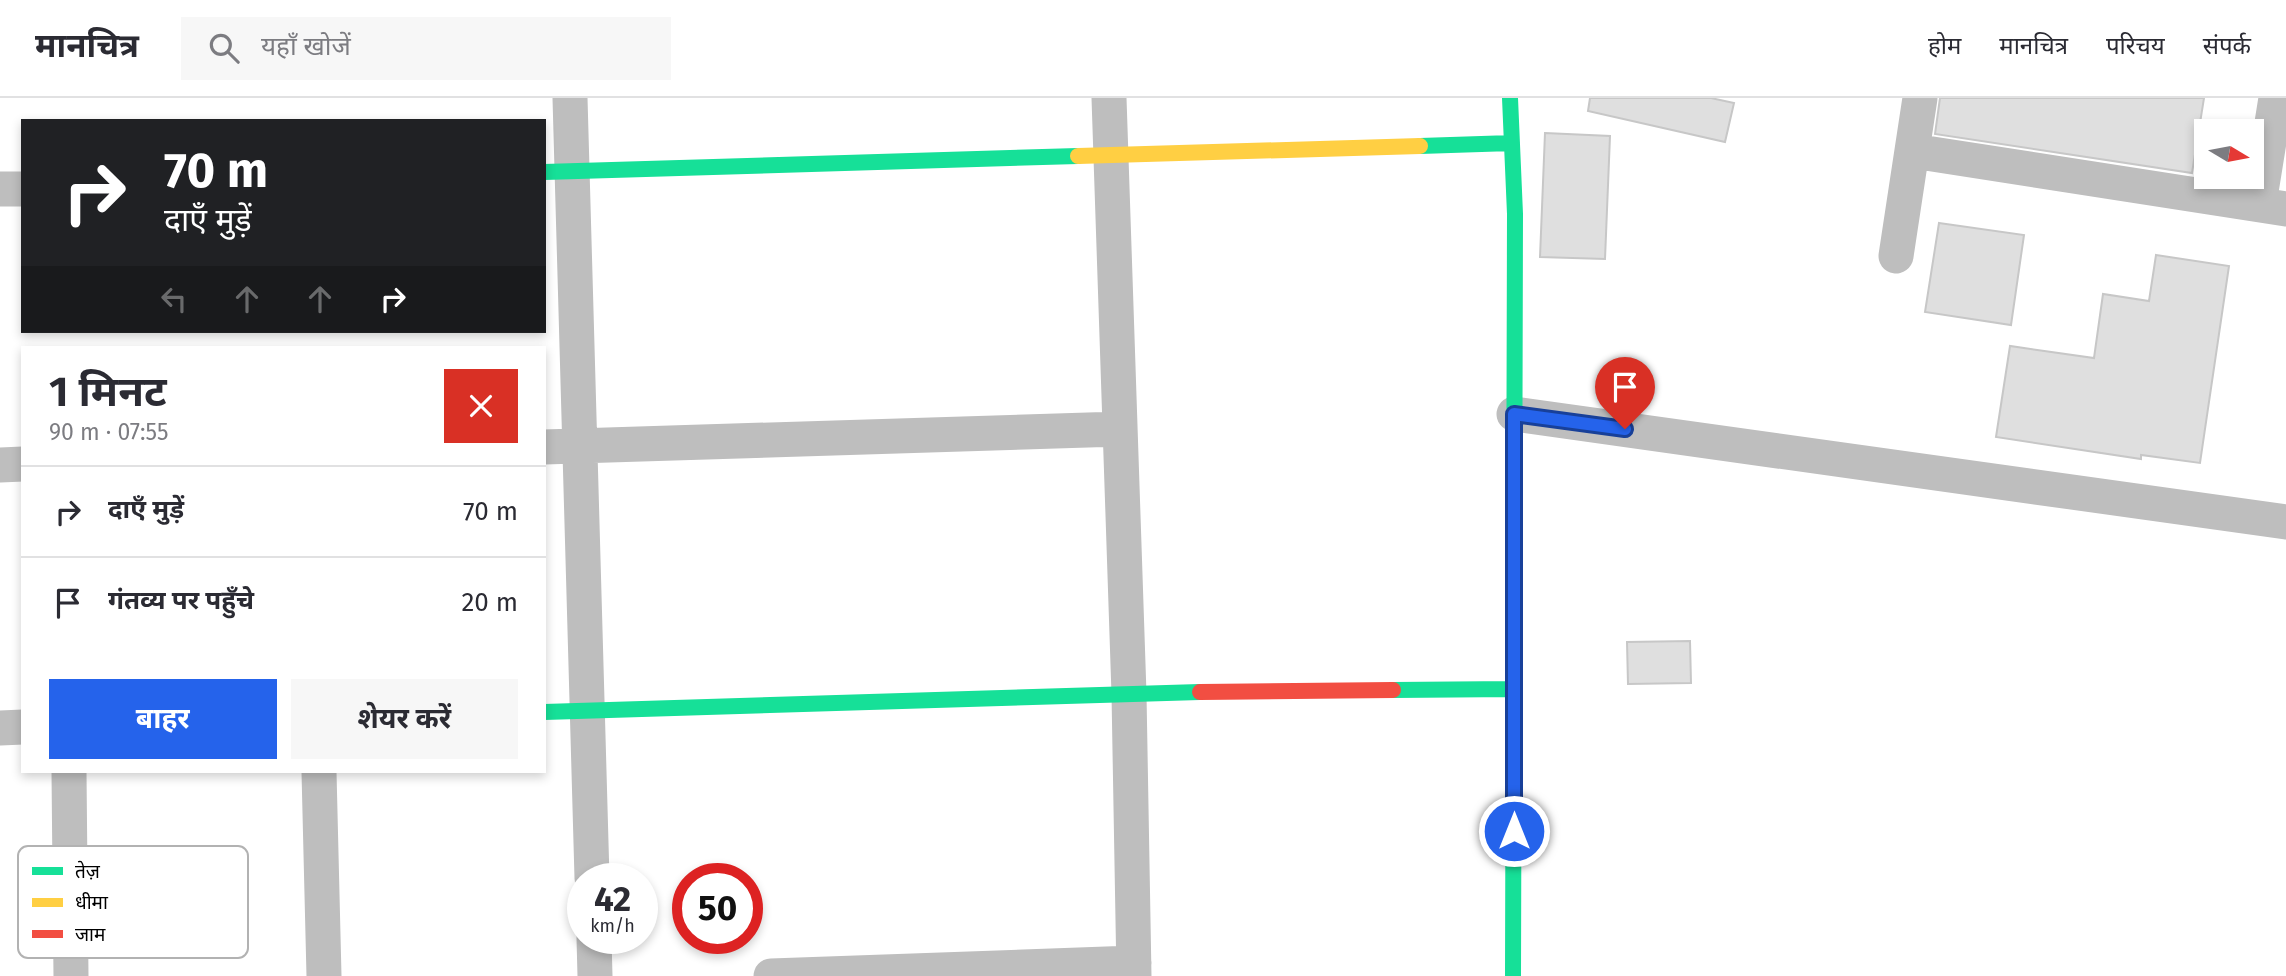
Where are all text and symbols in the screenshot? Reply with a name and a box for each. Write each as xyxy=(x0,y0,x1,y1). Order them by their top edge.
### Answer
search box xyxy=(181,17,671,80)
text: मानचित्र xyxy=(35,26,139,66)
icon: search xyxy=(205,29,243,67)
text: यहाँ खोजें xyxy=(261,31,351,62)
text: होम xyxy=(1928,32,1961,60)
text: मानचित्र xyxy=(1999,32,2068,60)
text: परिचय xyxy=(2106,32,2165,60)
text: संपर्क xyxy=(2203,32,2251,60)
north arrow xyxy=(2194,119,2264,189)
map controls xyxy=(2194,119,2264,189)
text: 70 m xyxy=(164,141,268,200)
icon: right xyxy=(49,147,140,238)
text: दाएँ मुड़ें xyxy=(164,201,252,239)
icon: left xyxy=(155,280,193,318)
icon: ahead xyxy=(228,280,266,318)
icon: ahead xyxy=(301,280,339,318)
icon: right xyxy=(374,280,412,318)
pin xyxy=(1595,357,1655,429)
text: 1 मिनट xyxy=(49,367,167,417)
icon: arrive xyxy=(1606,368,1644,406)
button: close xyxy=(444,369,518,443)
text: 90 m · 07:55 xyxy=(49,418,169,446)
icon: right xyxy=(49,493,87,531)
text: दाएँ मुड़ें xyxy=(108,494,184,525)
text: 70 m xyxy=(463,496,518,527)
icon: arrive xyxy=(49,584,87,622)
text: गंतव्य पर पहुँचे xyxy=(108,585,254,616)
text: 20 m xyxy=(461,587,518,618)
button: बाहर xyxy=(49,679,277,759)
button: शेयर करें xyxy=(291,679,518,759)
position arrow xyxy=(1477,794,1551,868)
legend xyxy=(18,846,248,958)
text: तेज़ xyxy=(75,860,101,883)
speed limit sign: 50 xyxy=(672,863,763,954)
text: 42 xyxy=(594,878,631,920)
text: धीमा xyxy=(75,891,109,914)
text: km/h xyxy=(590,915,635,937)
text: जाम xyxy=(75,923,106,946)

